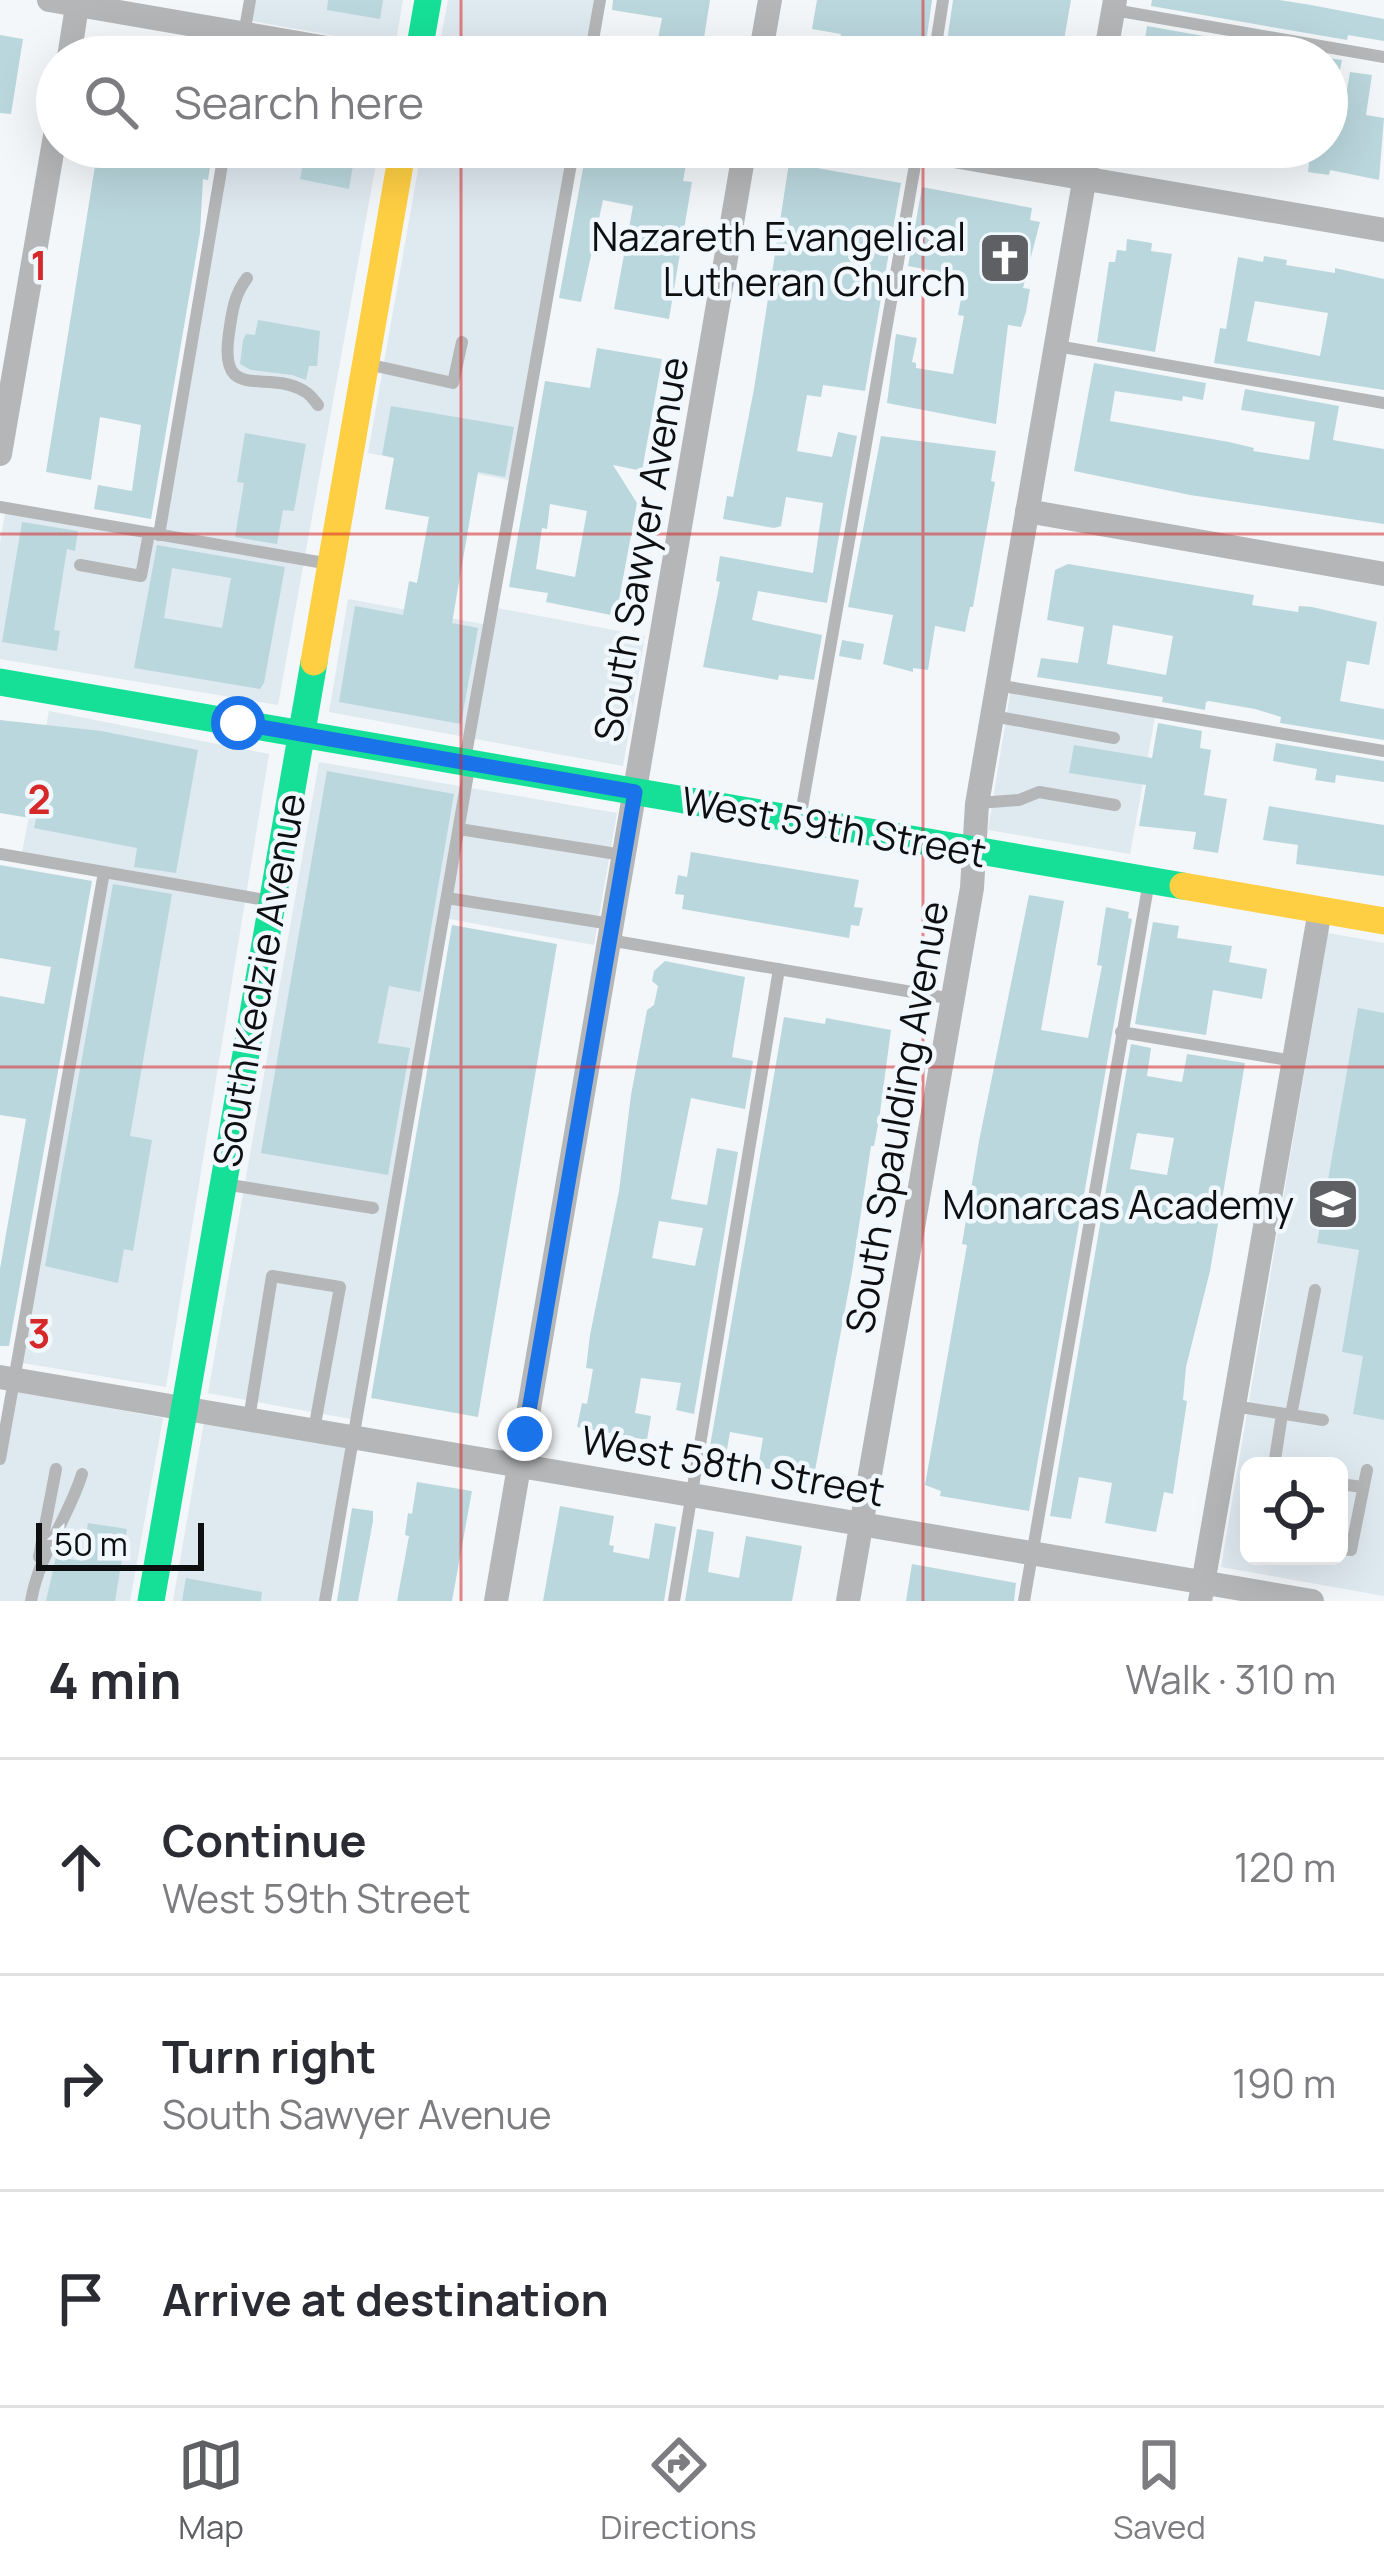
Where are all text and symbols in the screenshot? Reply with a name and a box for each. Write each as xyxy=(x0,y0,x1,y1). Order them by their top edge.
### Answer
search box xyxy=(36,36,1348,168)
icon: search xyxy=(78,69,144,135)
text: Search here xyxy=(174,71,424,133)
place label: Nazareth Evangelical Lutheran Church xyxy=(591,209,966,308)
church icon: Nazareth Evangelical Lutheran Church xyxy=(977,230,1033,286)
text: 1 xyxy=(30,238,48,292)
street label: South Sawyer Avenue xyxy=(580,353,700,745)
route start xyxy=(211,696,265,750)
text: 2 xyxy=(27,772,51,826)
street label: West 59th Street xyxy=(677,773,991,879)
street label: South Kedzie Avenue xyxy=(199,789,317,1171)
street label: South Spaulding Avenue xyxy=(831,897,961,1337)
school or university icon: Monarcas Academy xyxy=(1305,1176,1361,1232)
place label: Monarcas Academy xyxy=(942,1177,1294,1231)
text: 3 xyxy=(28,1306,50,1360)
route end xyxy=(498,1407,552,1461)
street label: West 58th Street xyxy=(577,1412,889,1518)
map controls xyxy=(1240,1457,1348,1565)
button: locate xyxy=(1240,1457,1348,1565)
scale bar xyxy=(36,1517,204,1570)
text: 50 m xyxy=(54,1521,128,1566)
text: 4 min xyxy=(48,1645,181,1714)
text: Walk · 310 m xyxy=(1125,1652,1336,1706)
text: Continue xyxy=(162,1809,367,1871)
icon: ahead xyxy=(48,1834,114,1900)
text: 120 m xyxy=(1234,1840,1336,1894)
text: West 59th Street xyxy=(162,1871,471,1925)
text: Turn right xyxy=(162,2025,376,2087)
icon: right xyxy=(48,2050,114,2116)
text: 190 m xyxy=(1232,2056,1336,2110)
text: South Sawyer Avenue xyxy=(162,2087,552,2141)
icon: arrive xyxy=(48,2266,114,2332)
text: Arrive at destination xyxy=(162,2268,609,2330)
tab: Map xyxy=(178,2432,244,2549)
tab: Directions xyxy=(600,2432,757,2549)
tab: Saved xyxy=(1113,2432,1206,2549)

